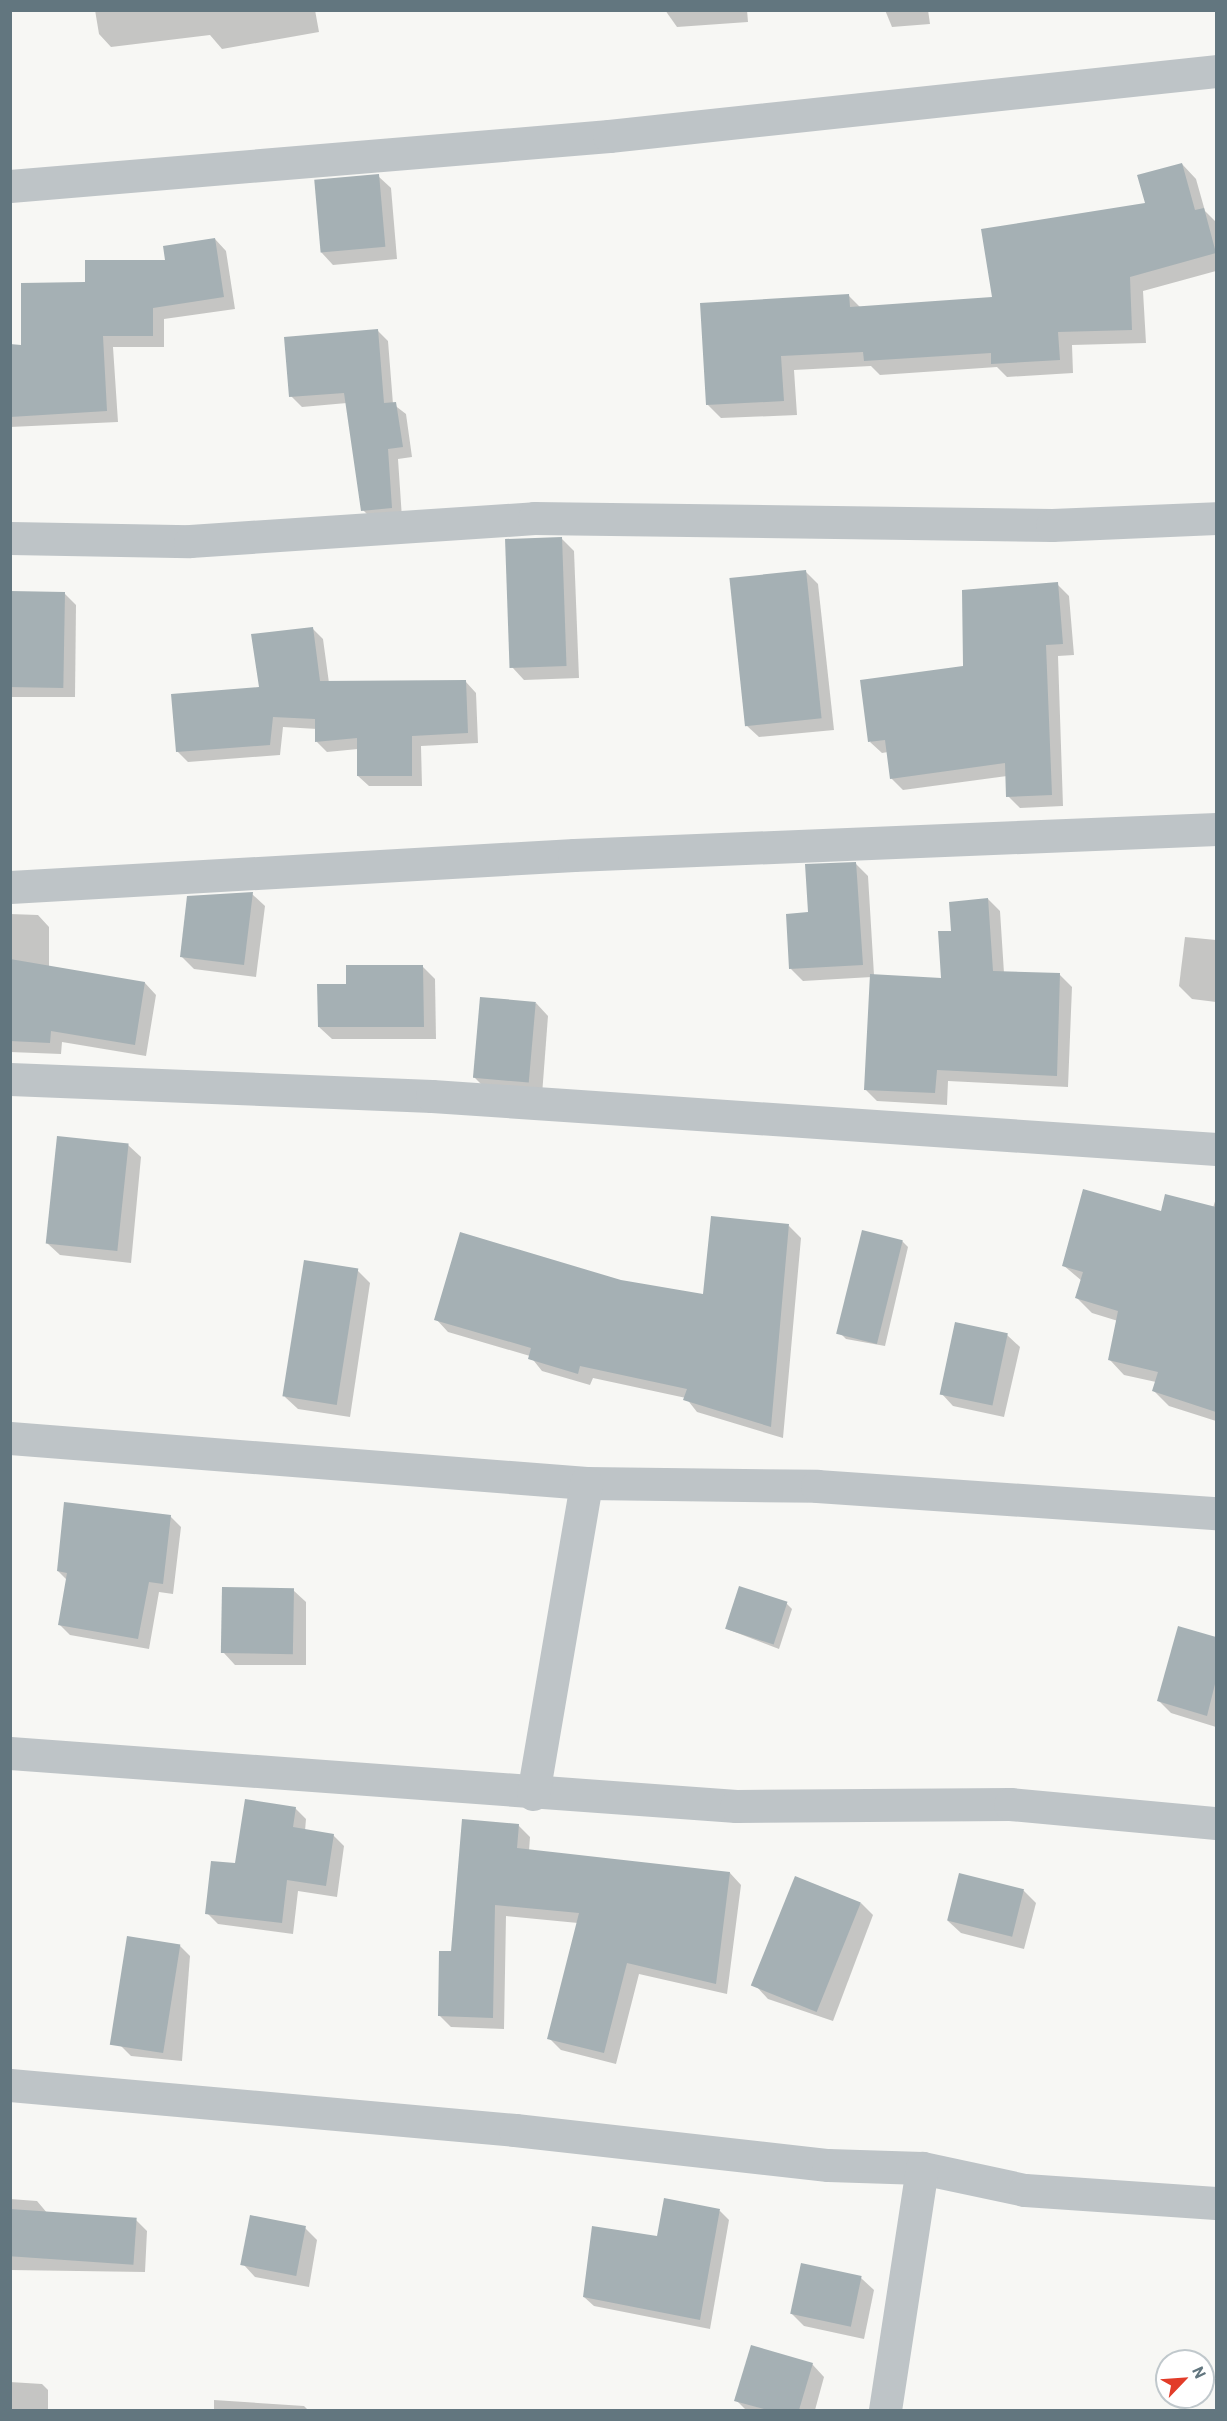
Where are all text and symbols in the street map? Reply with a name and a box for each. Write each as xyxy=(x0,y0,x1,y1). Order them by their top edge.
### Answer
north arrow xyxy=(1155,2349,1215,2409)
text: N xyxy=(1189,2363,1211,2381)

